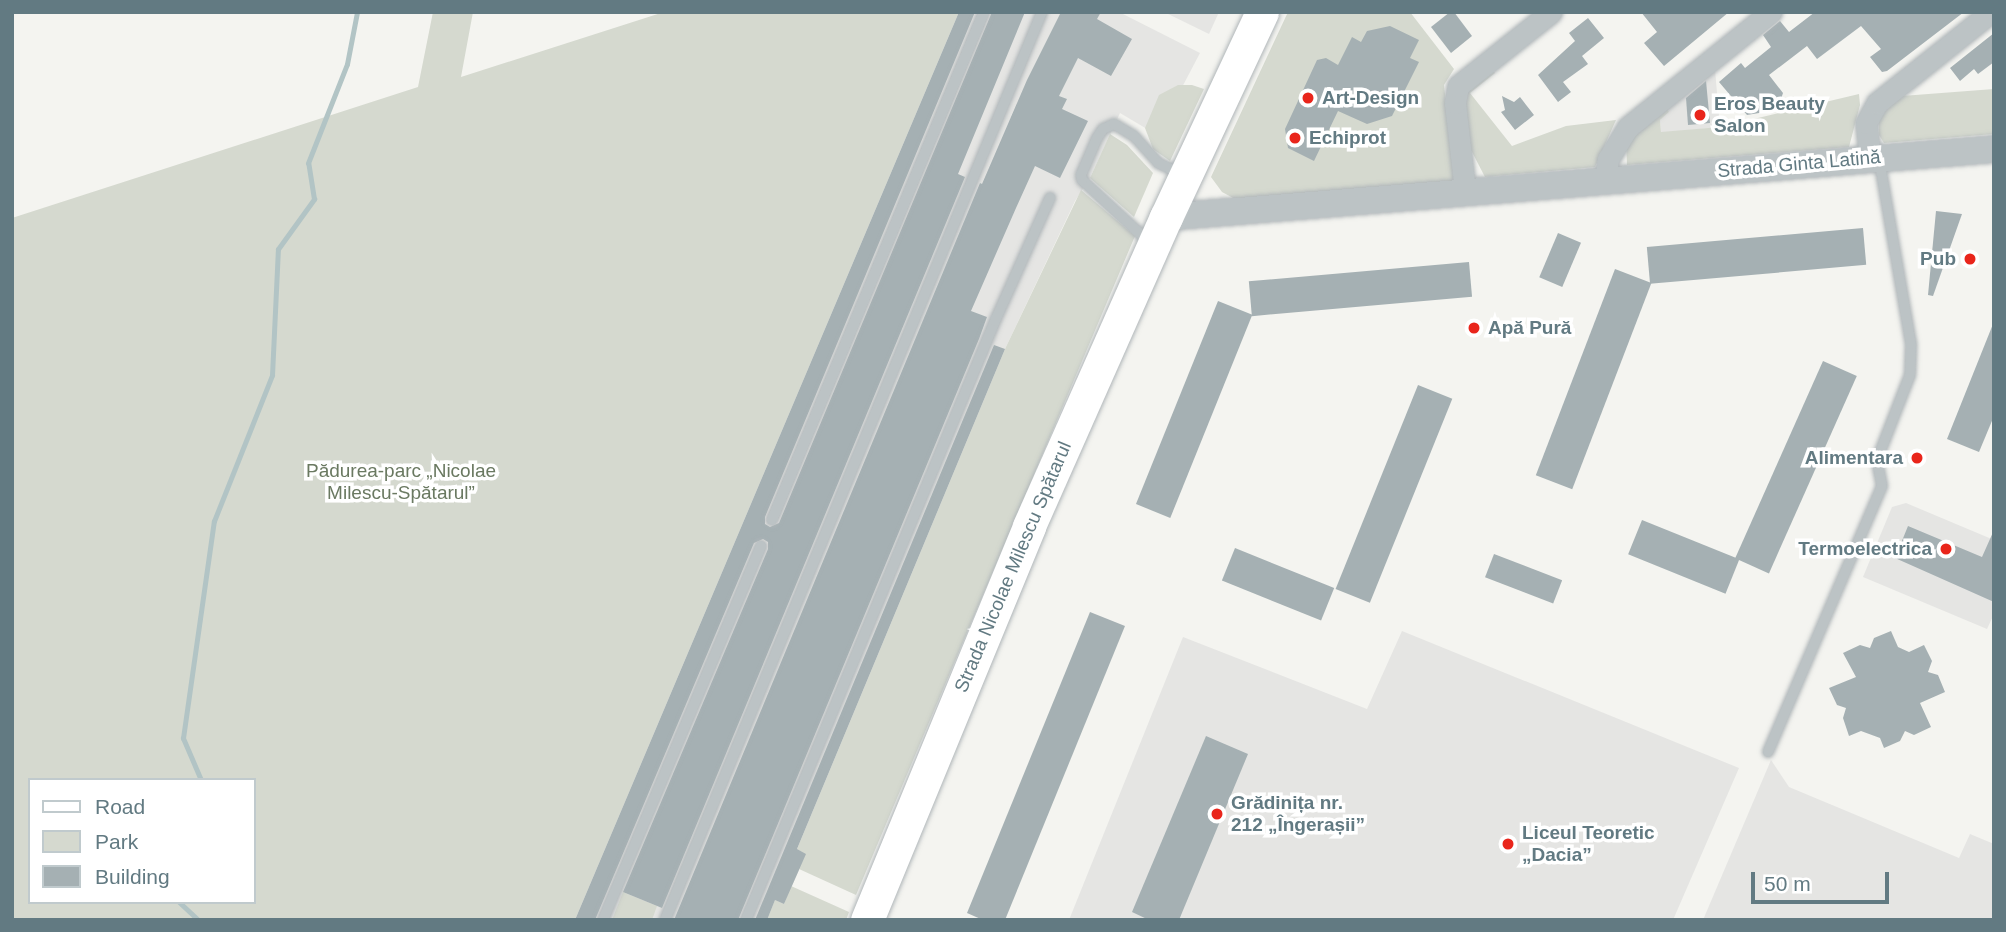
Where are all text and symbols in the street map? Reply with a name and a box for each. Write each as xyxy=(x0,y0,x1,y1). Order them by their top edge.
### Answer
place label: Art-Design xyxy=(1322,87,1419,109)
marker: Art-Design xyxy=(1300,90,1316,106)
place label: Eros Beauty Salon xyxy=(1714,93,1825,137)
marker: Eros Beauty Salon xyxy=(1692,107,1708,123)
place label: Echiprot xyxy=(1309,127,1386,149)
marker: Echiprot xyxy=(1287,130,1303,146)
street label: Strada Ginta Latină xyxy=(1716,146,1882,182)
place label: Pub xyxy=(1920,248,1956,270)
marker: Pub xyxy=(1962,251,1978,267)
place label: Apă Pură xyxy=(1488,317,1571,339)
marker: Apă Pură xyxy=(1466,320,1482,336)
street label: Strada Nicolae Milescu Spătarul xyxy=(950,438,1076,696)
place label: Alimentara xyxy=(1805,447,1903,469)
marker: Alimentara xyxy=(1909,450,1925,466)
park label: Pădurea-parc „Nicolae Milescu-Spătarul” xyxy=(306,460,496,504)
place label: Termoelectrica xyxy=(1798,538,1932,560)
marker: Termoelectrica xyxy=(1938,541,1954,557)
legend xyxy=(28,778,256,904)
place label: Grădinița nr. 212 „Îngerașii” xyxy=(1231,792,1365,836)
text: Road xyxy=(95,795,145,818)
marker: Grădinița nr. 212 „Îngerașii” xyxy=(1209,806,1225,822)
place label: Liceul Teoretic „Dacia” xyxy=(1522,822,1655,866)
text: Park xyxy=(95,830,138,853)
marker: Liceul Teoretic „Dacia” xyxy=(1500,836,1516,852)
scale bar xyxy=(1754,858,1892,902)
text: Building xyxy=(95,865,170,888)
text: 50 m xyxy=(1764,872,1811,895)

